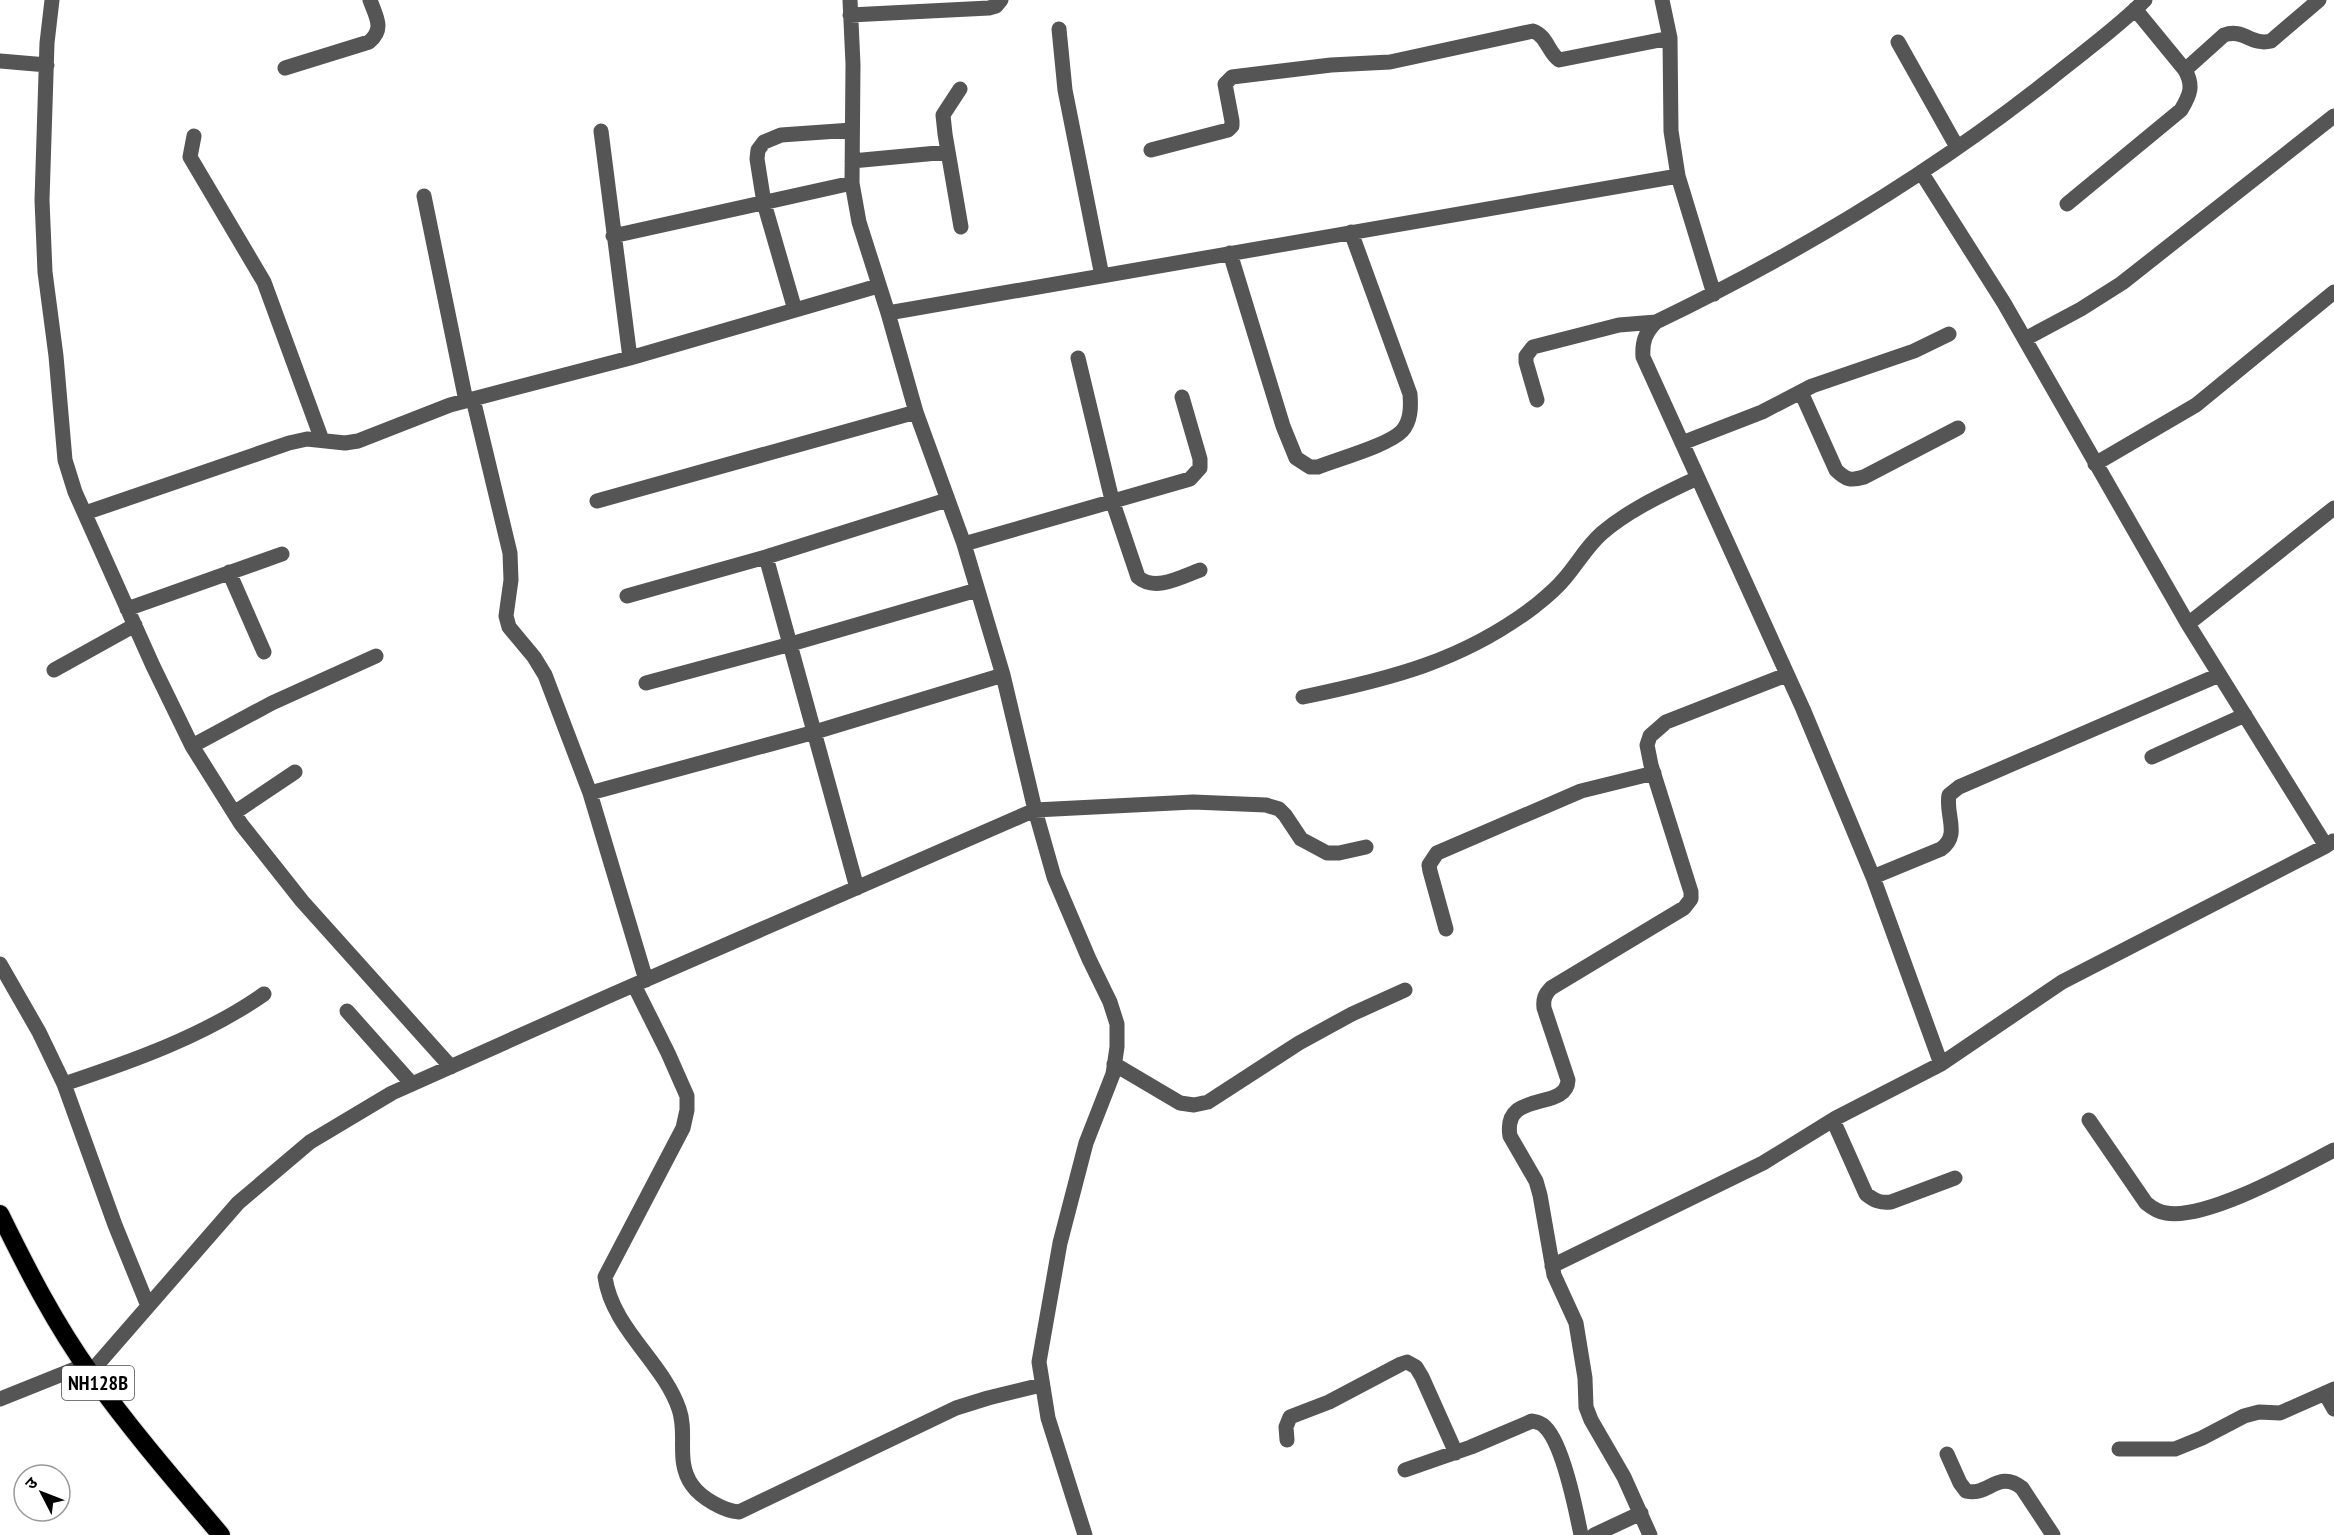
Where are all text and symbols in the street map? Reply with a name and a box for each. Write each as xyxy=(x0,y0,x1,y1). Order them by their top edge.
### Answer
road number: NH128B xyxy=(62,1366,134,1400)
north arrow xyxy=(12,1463,72,1523)
text: उ xyxy=(20,1472,42,1493)

